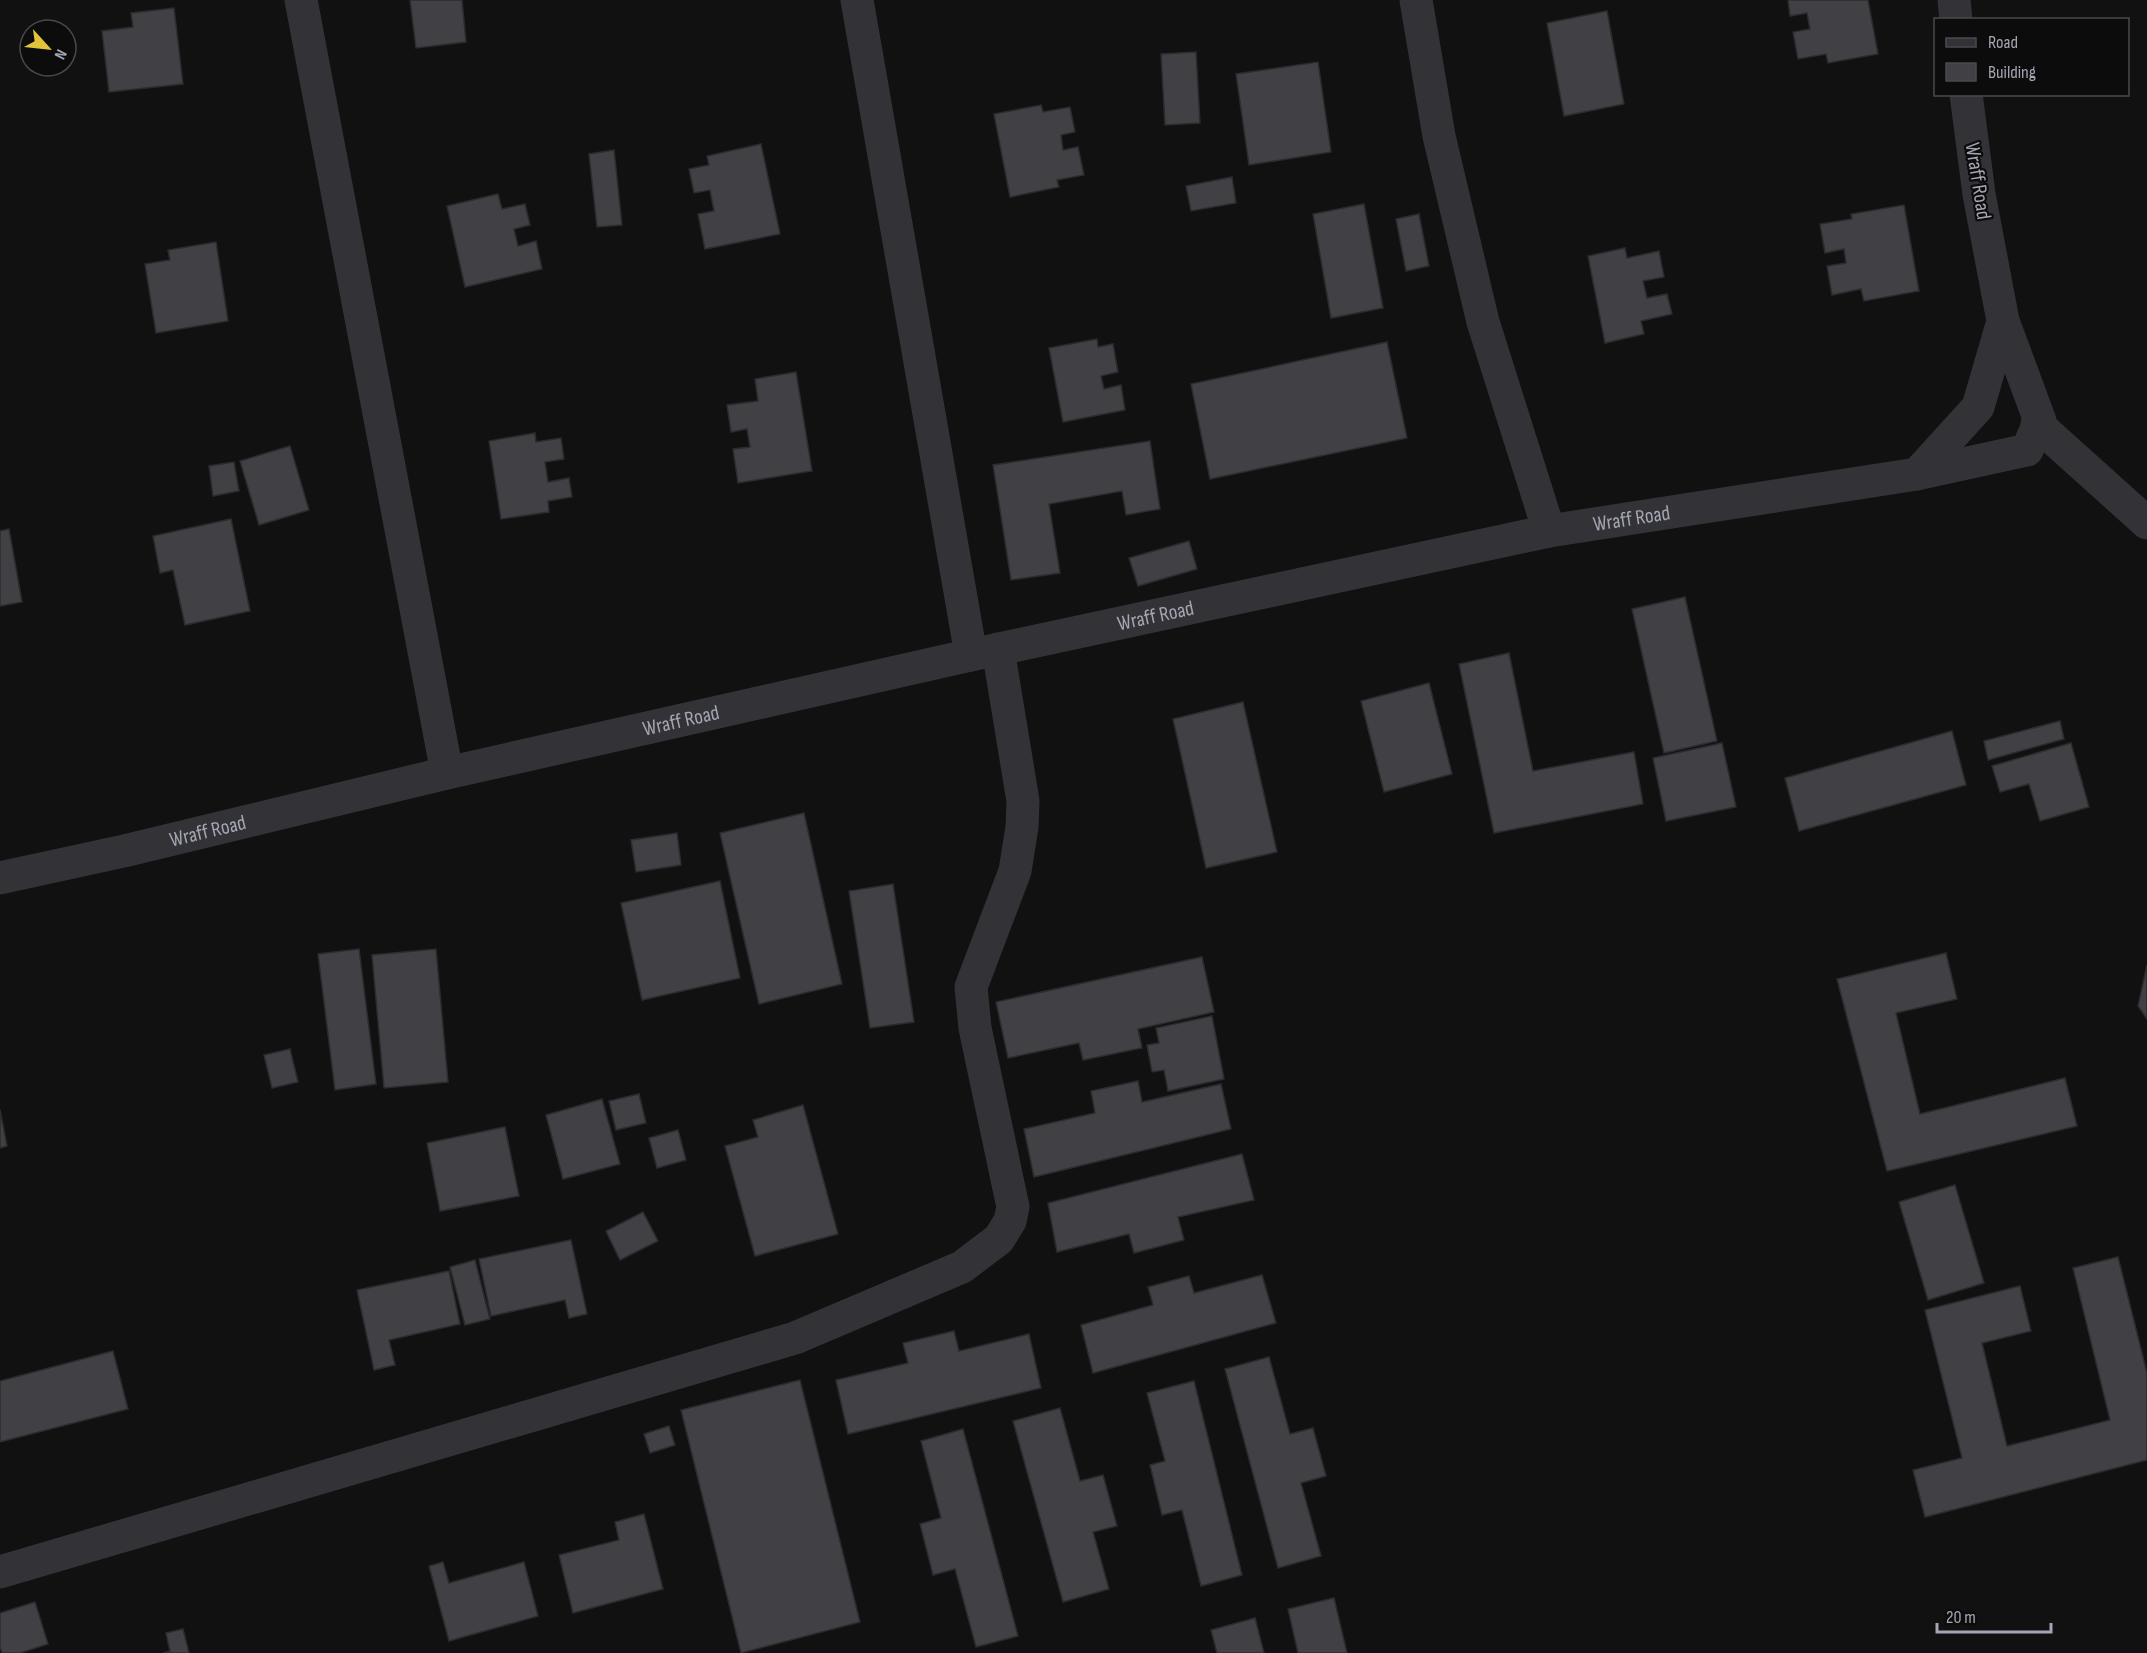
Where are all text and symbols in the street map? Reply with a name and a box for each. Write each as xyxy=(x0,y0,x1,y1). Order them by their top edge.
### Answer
north arrow xyxy=(18,18,78,78)
legend xyxy=(1934,18,2129,96)
text: Road xyxy=(1988,32,2018,53)
text: N xyxy=(50,46,70,62)
text: Building xyxy=(1988,62,2036,83)
street label: Wraff Road xyxy=(1960,141,1996,221)
street label: Wraff Road xyxy=(1591,500,1672,537)
street label: Wraff Road xyxy=(1115,595,1196,636)
street label: Wraff Road xyxy=(640,700,722,741)
street label: Wraff Road xyxy=(167,810,248,852)
scale bar xyxy=(1937,1596,2051,1634)
text: 20 m xyxy=(1946,1607,1976,1628)

